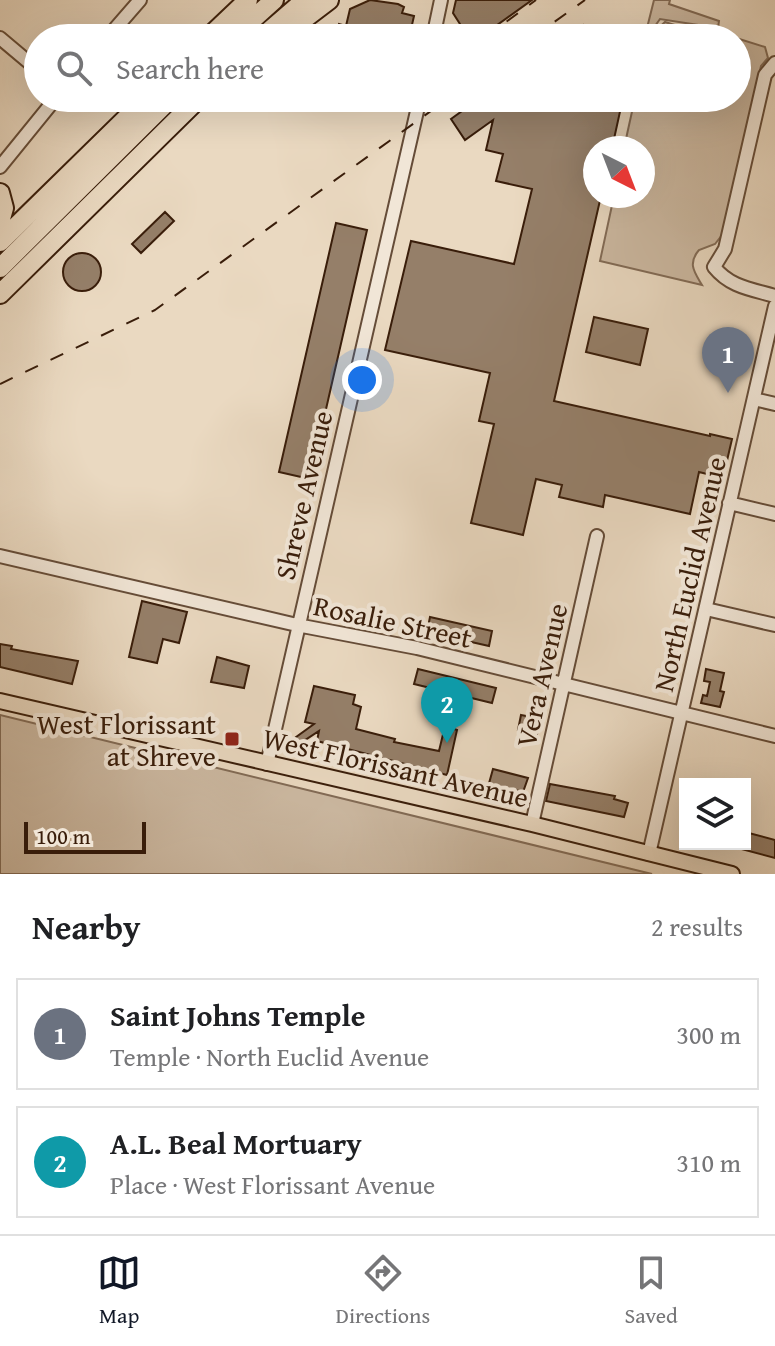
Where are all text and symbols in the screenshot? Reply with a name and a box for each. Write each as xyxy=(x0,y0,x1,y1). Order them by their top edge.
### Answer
search box xyxy=(24,24,751,112)
icon: search xyxy=(52,46,96,90)
text: Search here xyxy=(116,46,264,90)
north arrow xyxy=(583,136,655,208)
pin: 1 xyxy=(702,327,754,393)
your location xyxy=(342,360,382,400)
street label: Shreve Avenue xyxy=(264,406,342,584)
street label: North Euclid Avenue xyxy=(642,452,736,696)
street label: Rosalie Street xyxy=(310,584,476,658)
street label: Vera Avenue xyxy=(505,599,577,751)
pin: 2 xyxy=(421,677,473,743)
place label: West Florissant at Shreve xyxy=(37,703,216,776)
street label: West Florissant Avenue xyxy=(259,716,533,818)
marker: West Florissant at Shreve xyxy=(223,730,241,748)
map controls xyxy=(679,778,751,850)
button: layers xyxy=(679,778,751,850)
scale bar xyxy=(24,818,146,854)
text: 100 m xyxy=(36,820,91,852)
text: Nearby xyxy=(32,902,141,951)
text: 2 results xyxy=(651,907,743,946)
text: Saint Johns Temple xyxy=(110,993,365,1037)
text: 1 xyxy=(53,1015,67,1054)
text: 300 m xyxy=(676,1015,741,1054)
text: Temple · North Euclid Avenue xyxy=(110,1037,429,1076)
text: A.L. Beal Mortuary xyxy=(110,1121,362,1165)
text: 2 xyxy=(53,1143,67,1182)
text: 310 m xyxy=(676,1143,741,1182)
text: Place · West Florissant Avenue xyxy=(110,1165,435,1204)
tab: Map xyxy=(97,1251,141,1331)
tab: Directions xyxy=(336,1251,430,1331)
tab: Saved xyxy=(625,1251,678,1331)

